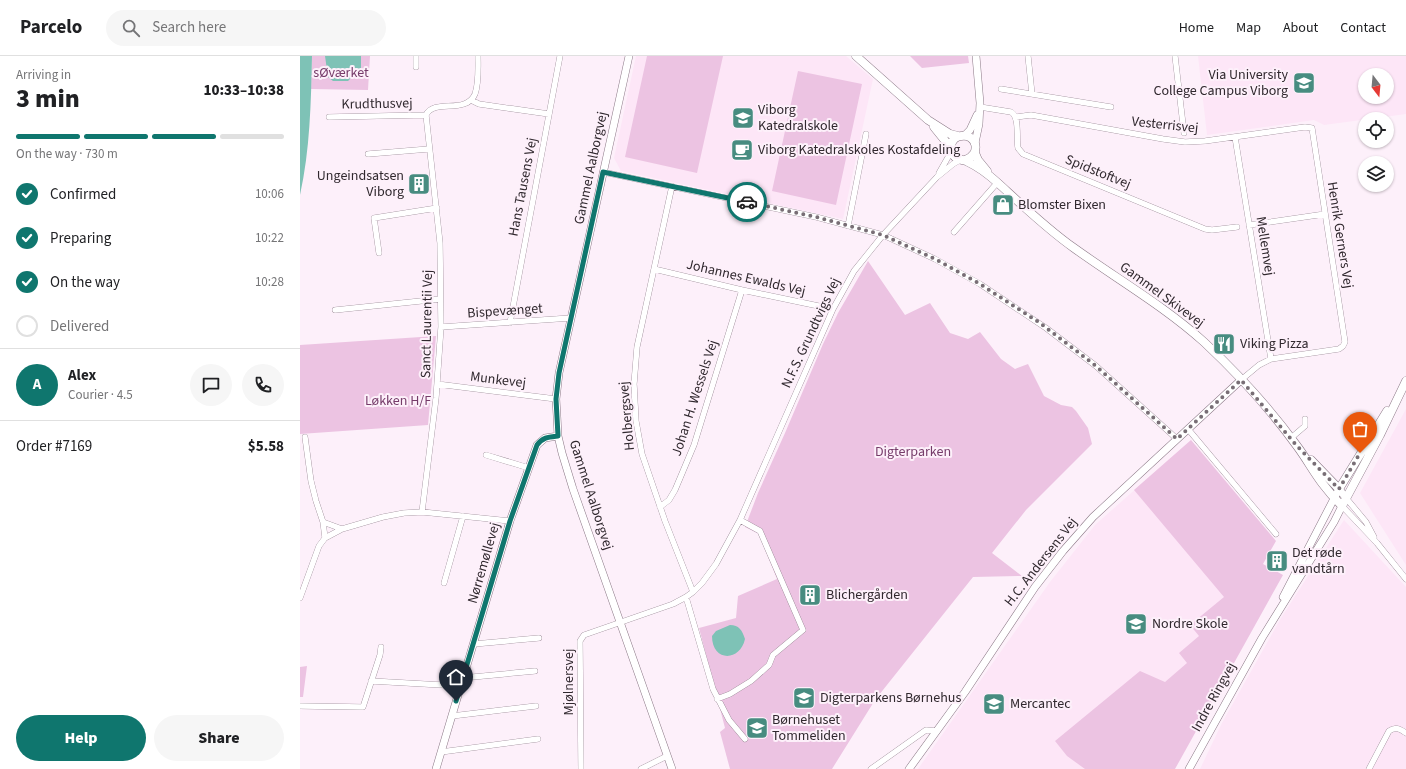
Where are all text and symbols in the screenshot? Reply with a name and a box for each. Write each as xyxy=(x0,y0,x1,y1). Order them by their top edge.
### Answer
search box xyxy=(106,10,386,46)
text: Parcelo xyxy=(20,14,82,41)
icon: search xyxy=(120,17,142,39)
text: Search here xyxy=(152,17,226,38)
text: Home xyxy=(1179,18,1214,38)
text: Map xyxy=(1236,18,1261,38)
text: About xyxy=(1283,18,1318,38)
text: Contact xyxy=(1340,18,1386,38)
park label: sØværket xyxy=(313,63,369,83)
place label: Via University College Campus Viborg xyxy=(1153,65,1288,101)
text: Arriving in xyxy=(16,66,71,84)
north arrow xyxy=(1358,68,1394,104)
map controls xyxy=(1358,68,1394,192)
school or university icon: Via University College Campus Viborg xyxy=(1291,70,1317,96)
text: 3 min xyxy=(16,80,80,117)
text: 10:33–10:38 xyxy=(203,80,284,101)
street label: Krudthusvej xyxy=(341,93,413,115)
place label: Viborg Katedralskole xyxy=(758,100,838,136)
school or university icon: Viborg Katedralskole xyxy=(730,105,756,131)
street label: Gammel Aalborgvej xyxy=(569,110,613,226)
street label: Vesterrisvej xyxy=(1131,112,1199,138)
button: locate xyxy=(1358,112,1394,148)
street label: Hans Tausens Vej xyxy=(504,136,542,238)
cafe icon: Viborg Katedralskoles Kostafdeling xyxy=(729,137,755,163)
place label: Viborg Katedralskoles Kostafdeling xyxy=(758,140,960,160)
text: On the way · 730 m xyxy=(16,145,118,163)
street label: Spidstoftvej xyxy=(1062,150,1134,194)
button: layers xyxy=(1358,156,1394,192)
place label: Ungeindsatsen Viborg xyxy=(317,166,404,202)
building icon: Ungeindsatsen Viborg xyxy=(406,171,432,197)
street label: Henrik Gerners Vej xyxy=(1322,180,1358,290)
courier xyxy=(727,182,767,222)
icon: check xyxy=(16,183,38,205)
text: Confirmed xyxy=(50,184,116,205)
text: 10:06 xyxy=(255,185,284,203)
icon: car xyxy=(736,191,758,213)
shop icon: Blomster Bixen xyxy=(990,192,1016,218)
place label: Blomster Bixen xyxy=(1018,195,1106,215)
street label: Mellemvej xyxy=(1250,215,1280,277)
icon: check xyxy=(16,227,38,249)
text: Preparing xyxy=(50,228,111,249)
text: 10:22 xyxy=(255,229,284,247)
street label: Johannes Ewalds Vej xyxy=(684,255,808,301)
street label: Gammel Skivevej xyxy=(1115,257,1209,333)
street label: Sanct Laurentii Vej xyxy=(416,270,438,378)
icon: check xyxy=(16,271,38,293)
text: On the way xyxy=(50,272,120,293)
text: 10:28 xyxy=(255,273,284,291)
street label: N.F.S. Grundtvigs Vej xyxy=(777,274,845,392)
street label: Bispevænget xyxy=(467,298,544,324)
text: Delivered xyxy=(50,316,109,337)
restaurant icon: Viking Pizza xyxy=(1211,331,1237,357)
place label: Viking Pizza xyxy=(1240,334,1309,354)
street label: Johan H. Wessels Vej xyxy=(667,337,723,459)
button: chat xyxy=(190,364,232,406)
button: phone xyxy=(242,364,284,406)
text: Alex xyxy=(68,365,96,386)
street label: Munkevej xyxy=(469,367,527,393)
text: A xyxy=(33,374,41,395)
street label: Holbergsvej xyxy=(614,381,640,451)
text: Courier · 4.5 xyxy=(68,386,133,404)
park label: Løkken H/F xyxy=(365,391,431,411)
pin xyxy=(1343,412,1377,453)
icon: bag xyxy=(1349,418,1371,440)
text: Order #7169 xyxy=(16,436,92,457)
text: $5.58 xyxy=(248,436,284,457)
street label: Gammel Aalborgvej xyxy=(564,437,618,553)
park label: Digterparken xyxy=(875,442,951,462)
street label: H.C. Andersens Vej xyxy=(1000,513,1082,611)
street label: Nørremøllevej xyxy=(463,520,505,606)
place label: Det røde vandtårn xyxy=(1292,543,1345,579)
building icon: Det røde vandtårn xyxy=(1264,548,1290,574)
building icon: Blichergården xyxy=(797,582,823,608)
place label: Blichergården xyxy=(826,585,908,605)
school or university icon: Nordre Skole xyxy=(1123,611,1149,637)
place label: Nordre Skole xyxy=(1152,614,1228,634)
street label: Mjølnersvej xyxy=(559,649,579,715)
street label: Indre Ringvej xyxy=(1187,659,1241,735)
pin xyxy=(439,660,473,701)
icon: home xyxy=(445,666,467,688)
school or university icon: Digterparkens Børnehus xyxy=(791,685,817,711)
place label: Digterparkens Børnehus xyxy=(820,688,961,708)
school or university icon: Mercantec xyxy=(981,691,1007,717)
place label: Mercantec xyxy=(1010,694,1071,714)
place label: Børnehuset Tommeliden xyxy=(772,710,846,746)
button: Help xyxy=(16,715,146,761)
button: Share xyxy=(154,715,284,761)
school or university icon: Børnehuset Tommeliden xyxy=(744,715,770,741)

